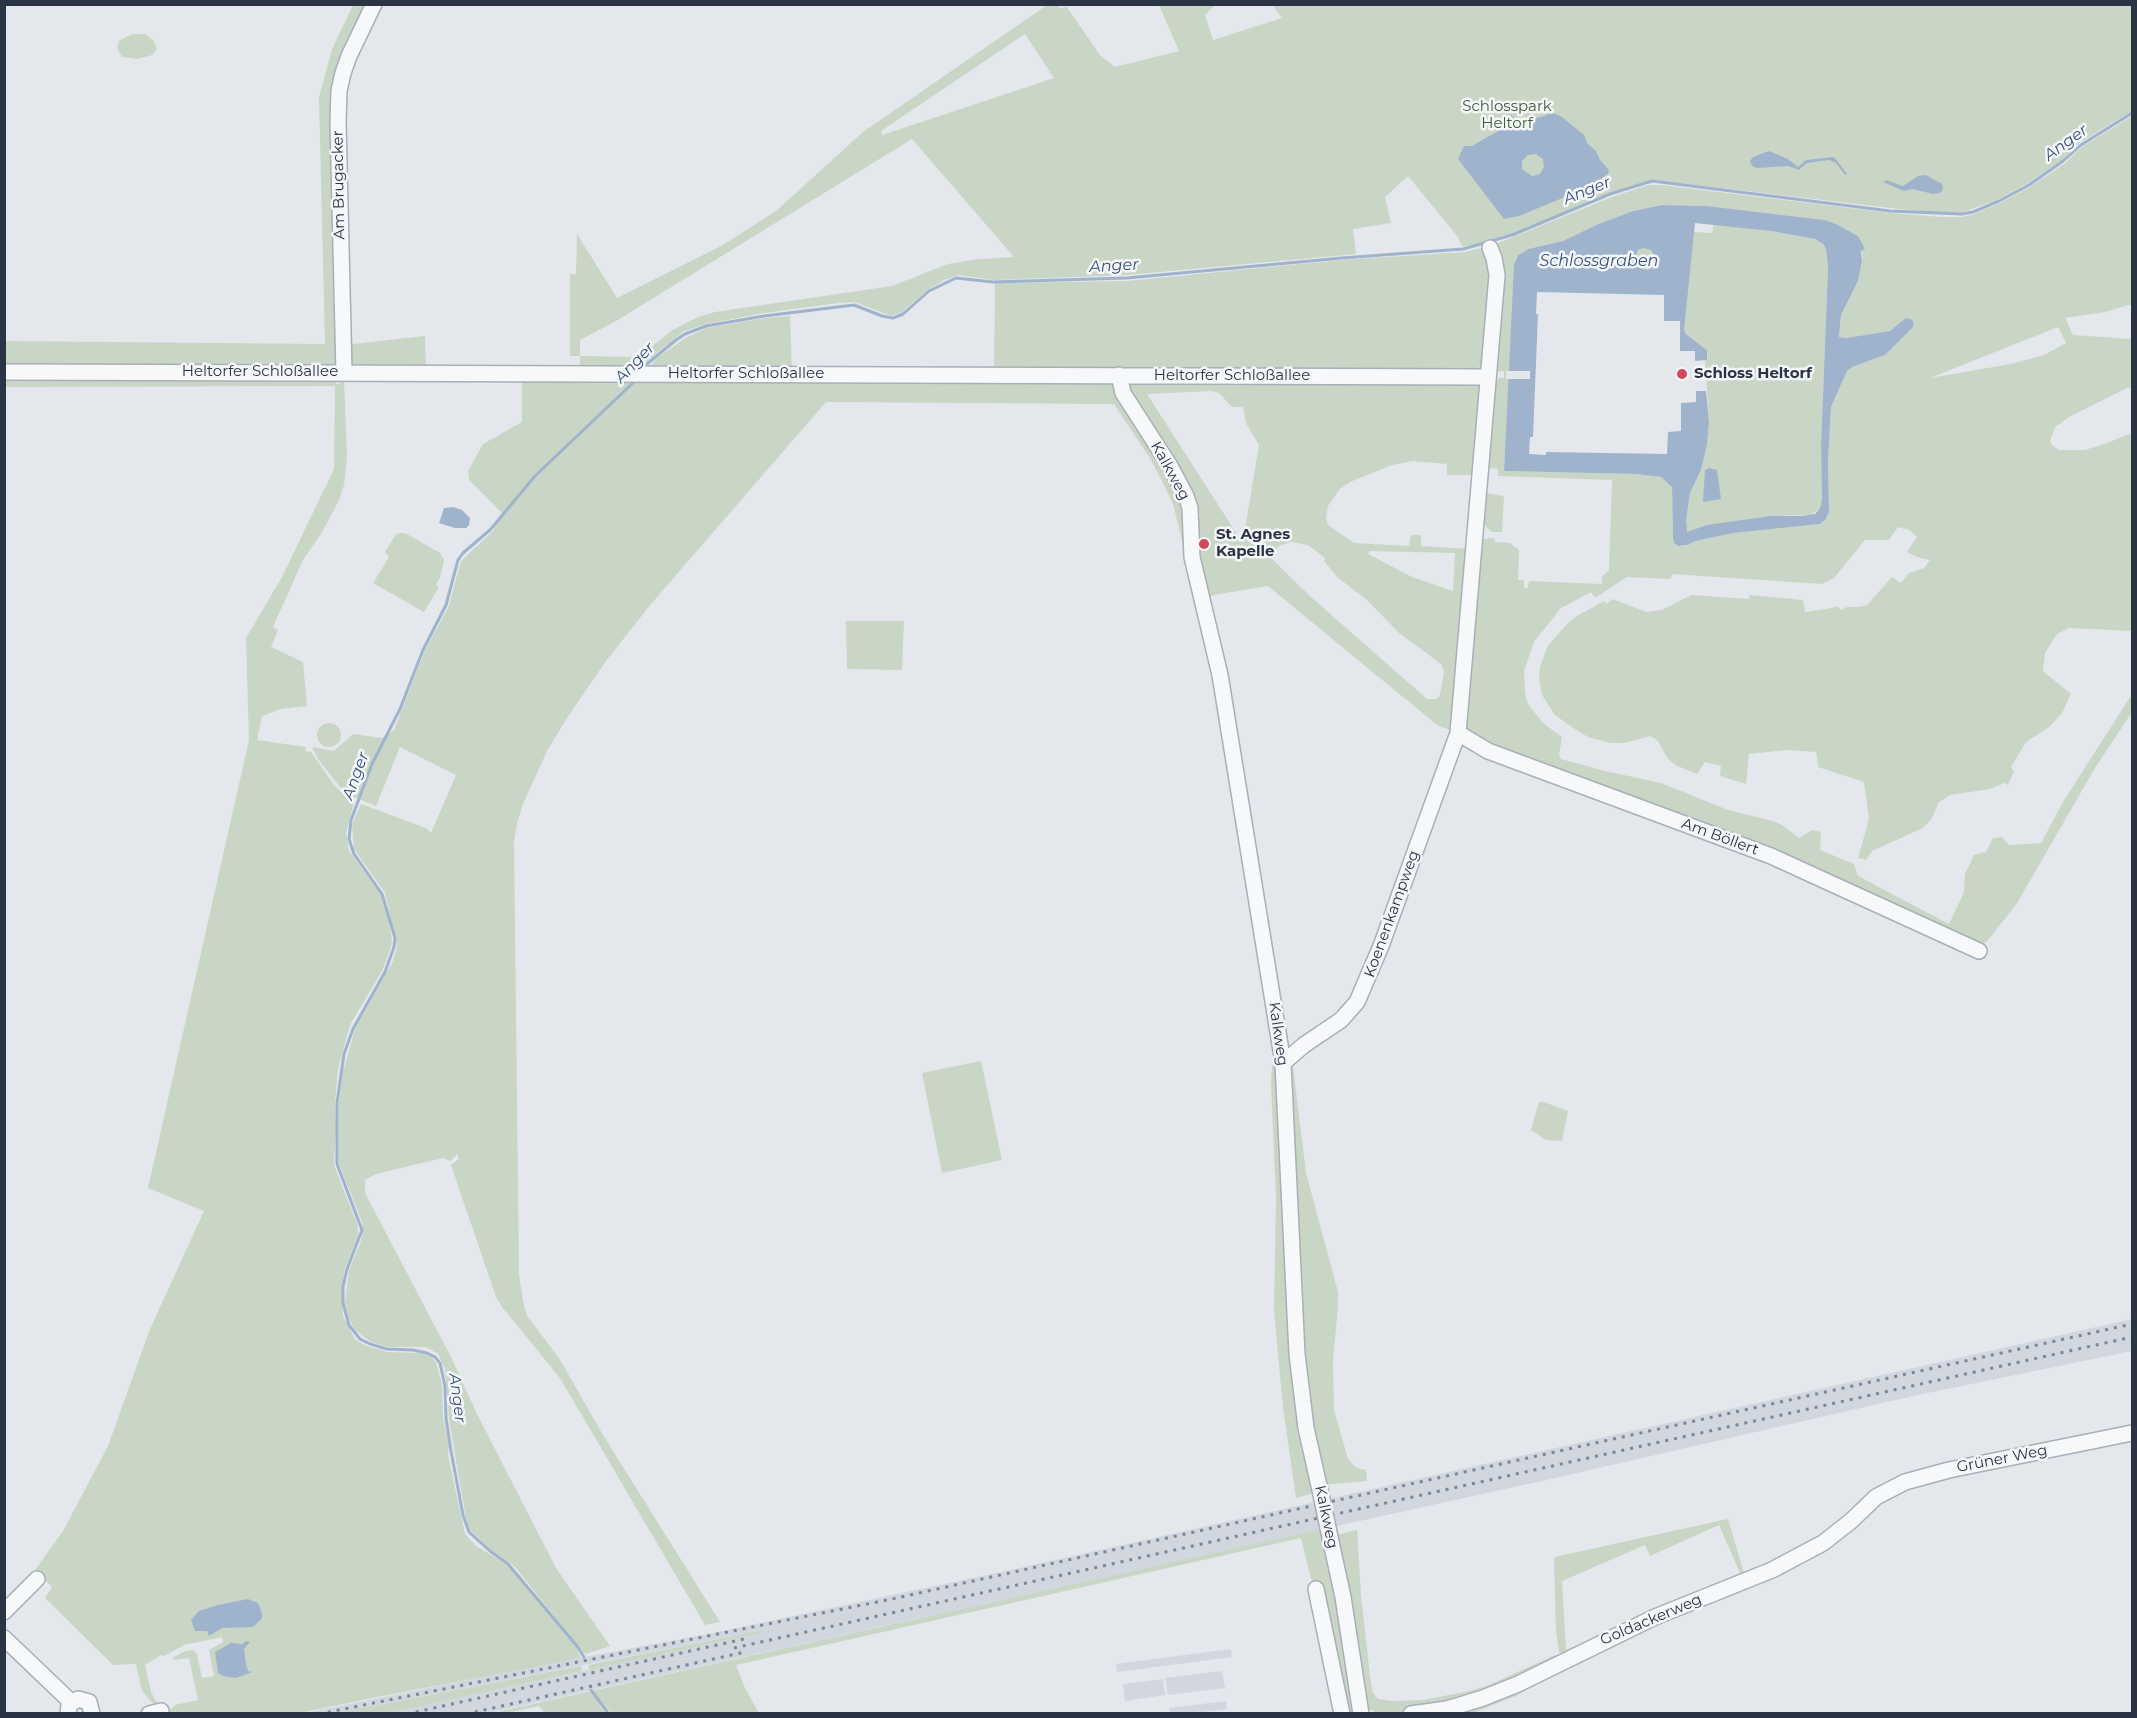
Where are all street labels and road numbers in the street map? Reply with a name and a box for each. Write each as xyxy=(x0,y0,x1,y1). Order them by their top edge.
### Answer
street label: Am Brugacker xyxy=(329,130,349,240)
street label: Heltorfer Schloßallee xyxy=(182,363,338,381)
street label: Heltorfer Schloßallee xyxy=(668,365,824,383)
street label: Heltorfer Schloßallee xyxy=(1154,367,1310,385)
street label: Kalkweg xyxy=(1147,439,1193,503)
street label: Am Böllert xyxy=(1679,815,1761,859)
street label: Koenenkampweg xyxy=(1361,848,1423,980)
street label: Kalkweg xyxy=(1265,1001,1291,1067)
street label: Grüner Weg xyxy=(1955,1441,2049,1477)
street label: Kalkweg xyxy=(1311,1484,1341,1550)
street label: Goldackerweg xyxy=(1597,1590,1705,1650)

